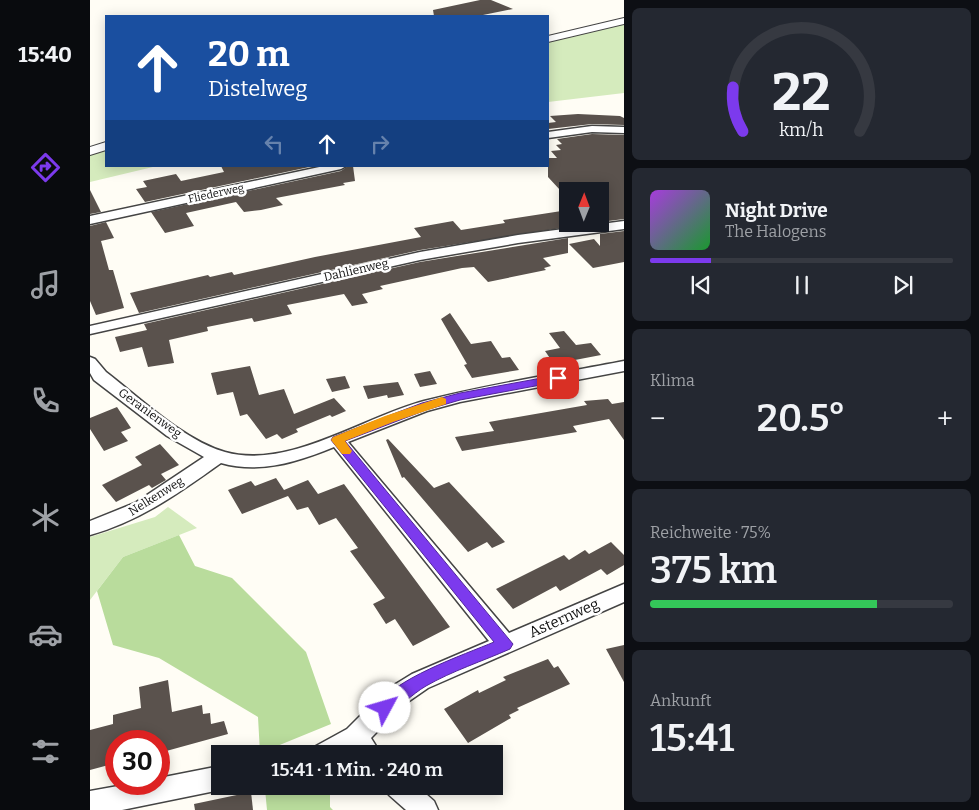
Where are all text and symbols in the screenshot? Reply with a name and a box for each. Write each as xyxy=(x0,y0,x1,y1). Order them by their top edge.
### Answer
text: 20 m xyxy=(208,33,290,75)
icon: ahead xyxy=(125,35,190,100)
text: 15:40 xyxy=(18,41,72,68)
text: 22 xyxy=(772,61,831,124)
text: Distelweg xyxy=(208,75,308,102)
text: km/h xyxy=(779,119,824,141)
icon: left xyxy=(260,130,288,158)
icon: ahead xyxy=(313,130,341,158)
icon: right xyxy=(366,130,394,158)
icon: directions xyxy=(28,150,63,185)
street label: Fliederweg xyxy=(187,181,245,206)
north arrow xyxy=(559,182,609,232)
map controls xyxy=(559,182,609,232)
text: Night Drive xyxy=(725,199,828,222)
text: The Halogens xyxy=(725,222,826,241)
street label: Dahlienweg xyxy=(322,256,390,284)
icon: music xyxy=(28,267,63,302)
icon: previous xyxy=(687,271,715,299)
icon: pause xyxy=(788,271,816,299)
icon: next xyxy=(889,271,917,299)
pin xyxy=(537,357,579,399)
icon: arrive xyxy=(544,364,572,392)
text: Klima xyxy=(650,371,695,390)
icon: phone xyxy=(28,383,63,418)
street label: Geranienweg xyxy=(116,385,185,441)
text: 20.5° xyxy=(757,395,846,441)
text: − xyxy=(650,402,665,435)
text: + xyxy=(937,402,953,435)
street label: Nelkenweg xyxy=(126,473,186,518)
icon: climate xyxy=(28,500,63,535)
text: Reichweite · 75% xyxy=(650,523,771,542)
text: 375 km xyxy=(650,547,777,593)
street label: Asternweg xyxy=(526,595,602,641)
icon: car xyxy=(28,617,63,652)
position arrow xyxy=(358,681,410,733)
text: Ankunft xyxy=(650,691,712,710)
text: 15:41 xyxy=(650,715,734,761)
speed limit sign: 30 xyxy=(105,730,170,795)
icon: filters xyxy=(28,734,63,769)
text: 15:41 · 1 Min. · 240 m xyxy=(271,758,443,781)

